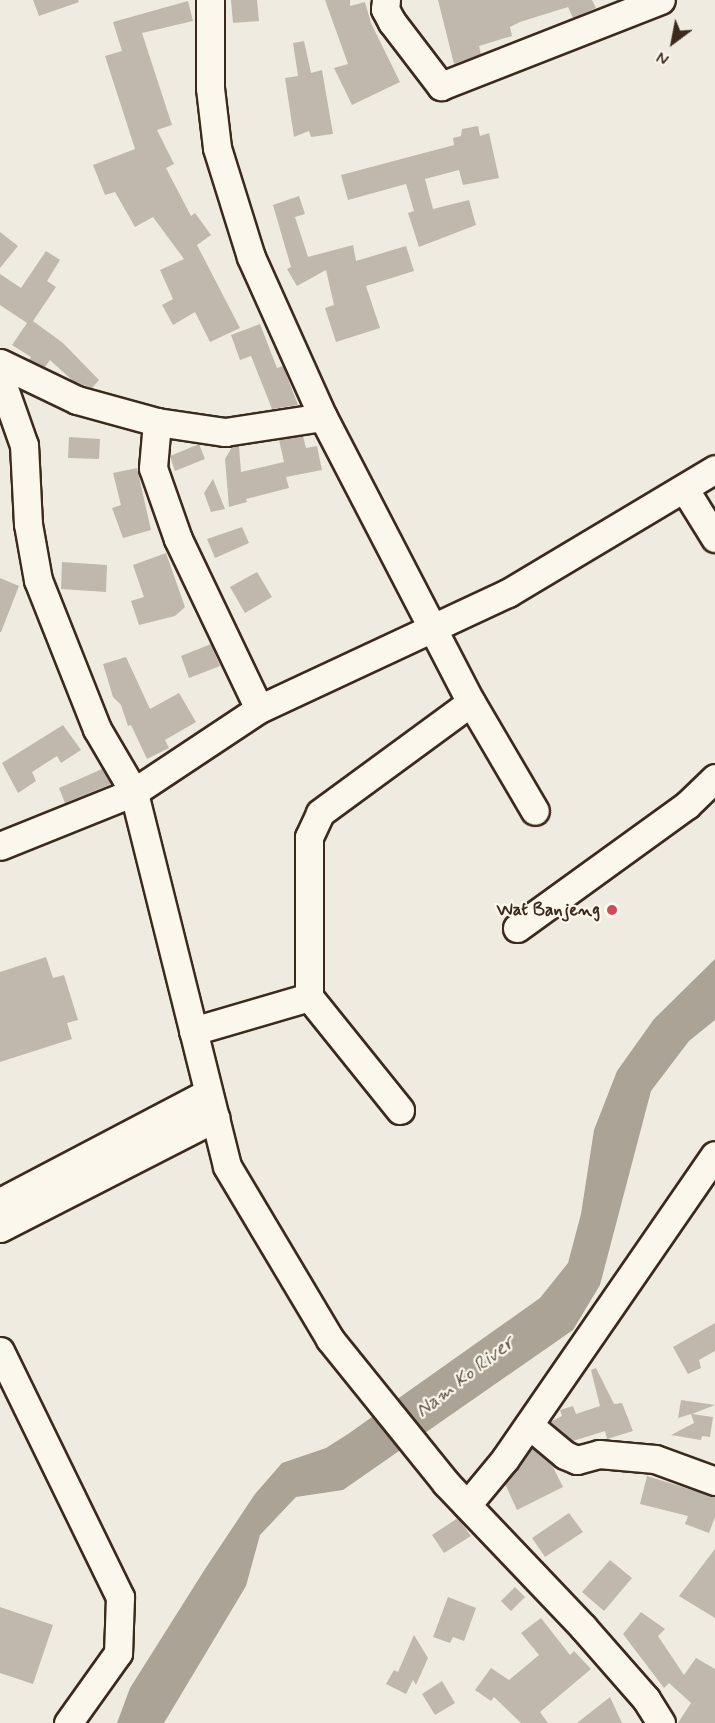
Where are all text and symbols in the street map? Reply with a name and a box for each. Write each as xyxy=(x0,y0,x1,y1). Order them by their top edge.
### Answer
north arrow xyxy=(643,12,703,72)
text: N xyxy=(653,46,673,69)
place label: Wat Banjeng xyxy=(502,899,600,921)
marker: Wat Banjeng xyxy=(605,903,619,917)
water label: Nam Ko River xyxy=(410,1330,520,1424)

